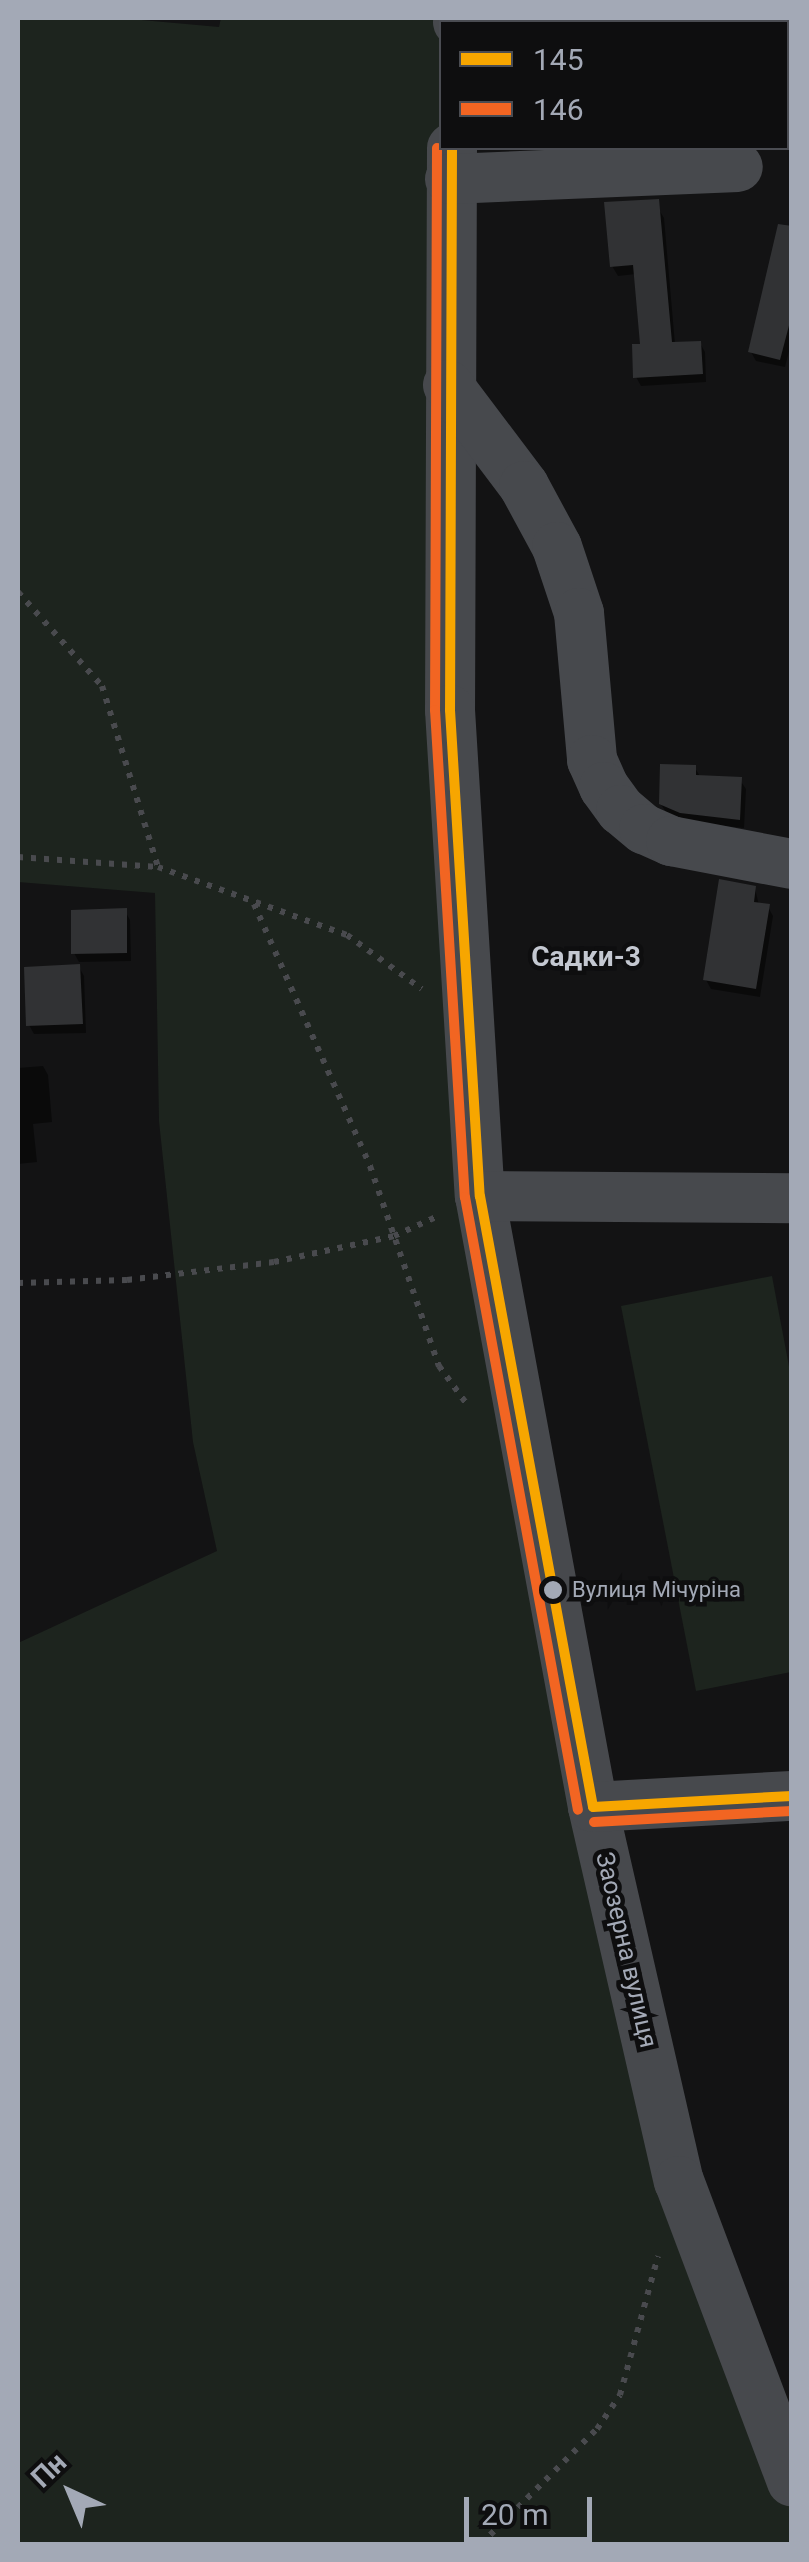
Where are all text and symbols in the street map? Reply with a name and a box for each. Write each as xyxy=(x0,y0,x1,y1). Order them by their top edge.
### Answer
legend xyxy=(439,20,789,150)
text: 145 xyxy=(533,42,584,77)
text: 146 xyxy=(533,92,584,127)
district label: Садки-3 xyxy=(531,940,641,974)
place label: Вулиця Мічуріна xyxy=(572,1577,741,1603)
marker: Вулиця Мічуріна xyxy=(543,1580,563,1600)
street label: Заозерна вулиця xyxy=(589,1849,663,2051)
north arrow xyxy=(20,2442,120,2542)
text: Пн xyxy=(25,2446,73,2494)
scale bar xyxy=(469,2477,596,2539)
text: 20 m xyxy=(481,2497,548,2532)

